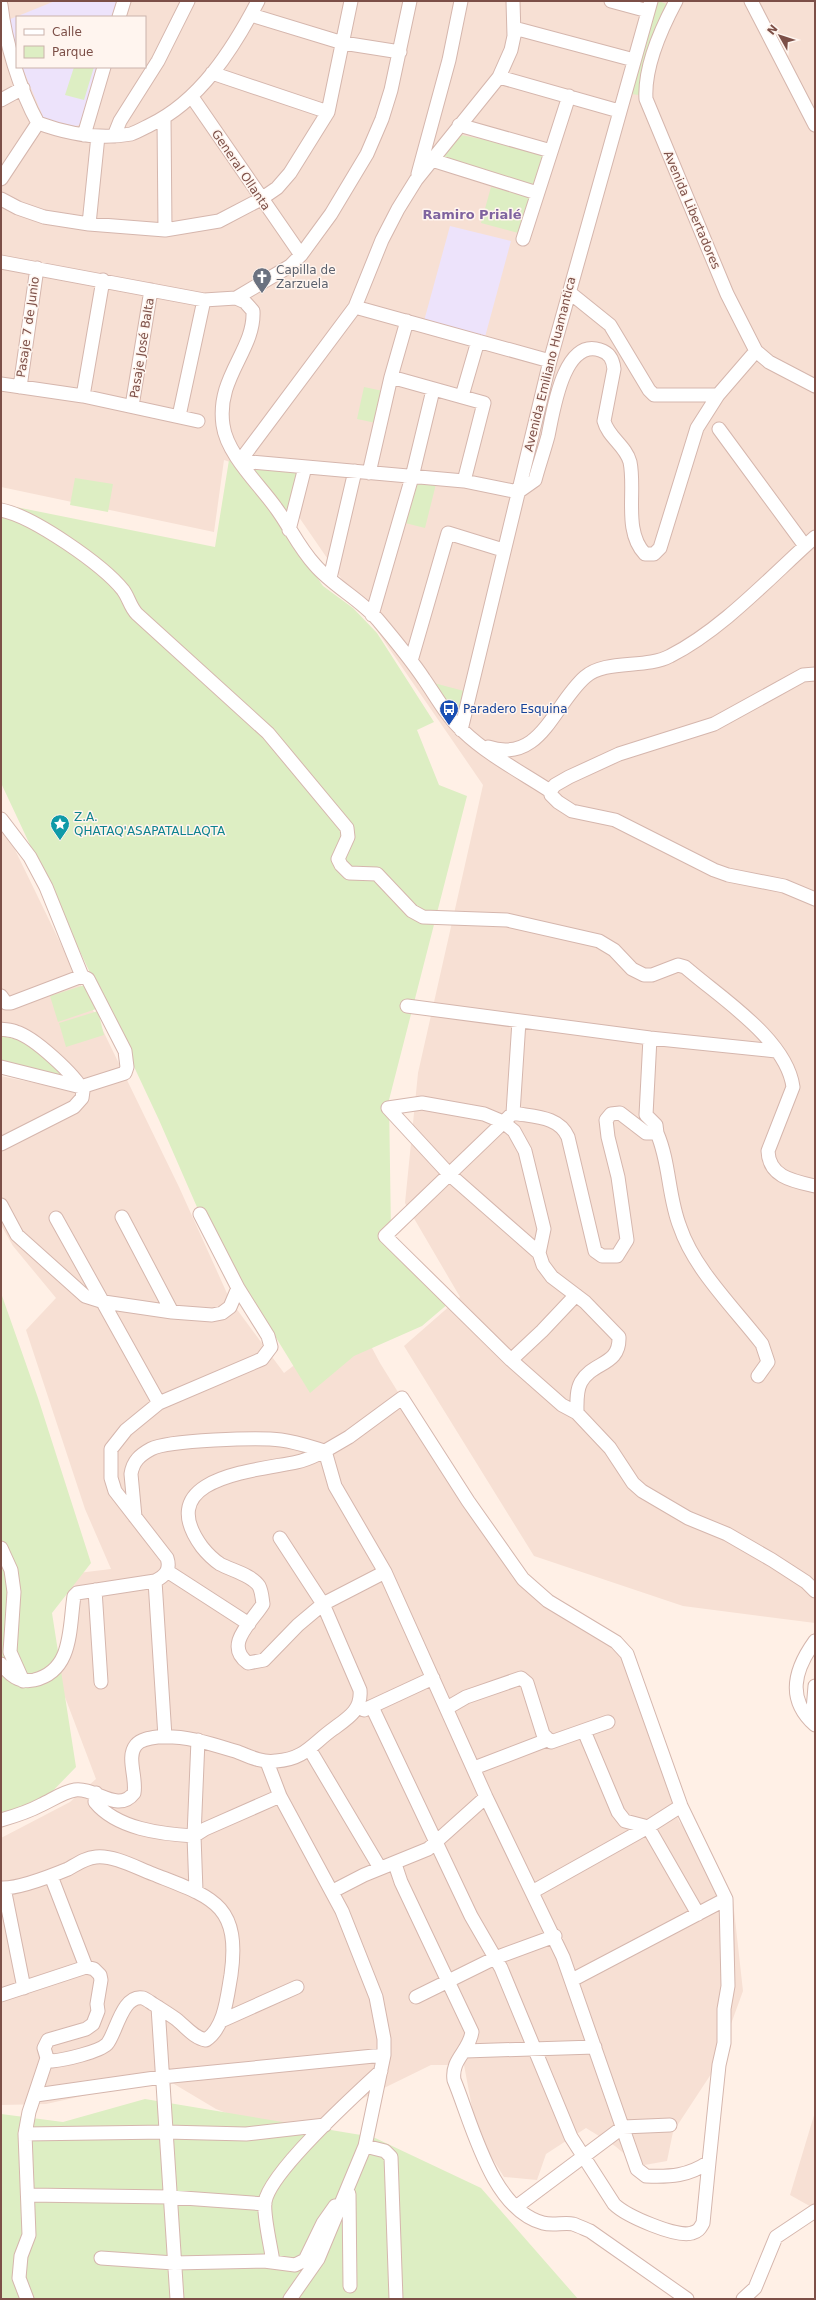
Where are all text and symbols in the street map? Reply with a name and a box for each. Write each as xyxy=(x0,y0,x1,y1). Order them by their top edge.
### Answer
legend xyxy=(16,16,146,68)
north arrow xyxy=(760,16,800,56)
text: N xyxy=(765,22,781,38)
text: Calle xyxy=(52,25,82,39)
text: Parque xyxy=(52,45,93,59)
street label: General Ollanta xyxy=(209,127,273,213)
street label: Avenida Libertadores xyxy=(661,149,723,271)
district label: Ramiro Prialé xyxy=(422,207,522,222)
place label: Capilla de Zarzuela xyxy=(276,263,336,291)
church icon: Capilla de Zarzuela xyxy=(251,266,273,294)
street label: Avenida Emiliano Huamantica xyxy=(521,275,579,453)
street label: Pasaje 7 de Junio xyxy=(14,276,42,378)
street label: Pasaje José Balta xyxy=(127,297,157,399)
bus stop icon: Paradero Esquina xyxy=(438,698,460,726)
place label: Paradero Esquina xyxy=(463,702,568,716)
place label: Z.A. QHATAQ'ASAPATALLAQTA xyxy=(74,810,226,838)
place icon: Z.A. QHATAQ'ASAPATALLAQTA xyxy=(49,813,71,841)

